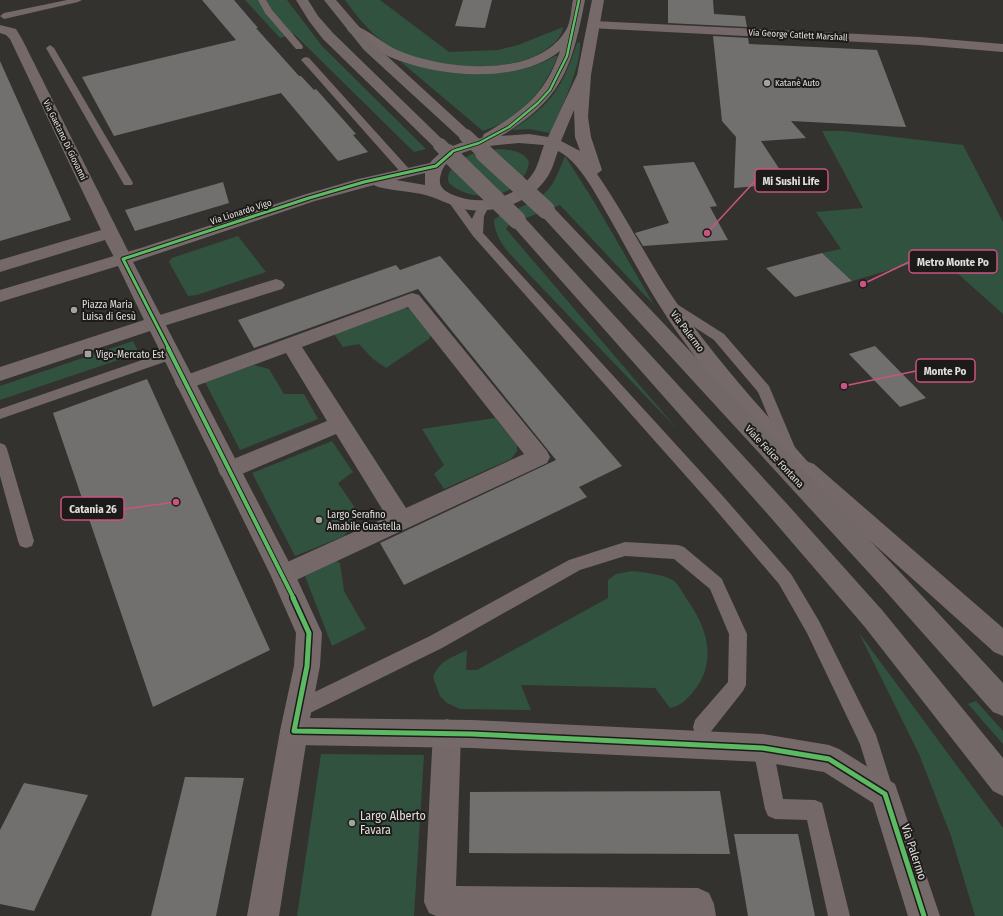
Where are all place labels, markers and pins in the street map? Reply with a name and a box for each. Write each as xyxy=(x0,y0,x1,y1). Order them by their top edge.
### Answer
marker: Katanè Auto xyxy=(762,78,772,88)
place label: Katanè Auto xyxy=(775,78,820,88)
callout: Mi Sushi Life xyxy=(755,169,828,192)
callout: Metro Monte Po xyxy=(909,250,997,273)
place label: Piazza Maria Luisa di Gesù xyxy=(82,299,136,323)
marker: Piazza Maria Luisa di Gesù xyxy=(69,305,79,315)
marker: Vigo-Mercato Est xyxy=(83,349,93,359)
place label: Vigo-Mercato Est xyxy=(96,349,165,361)
callout: Monte Po xyxy=(916,359,975,382)
callout: Catania 26 xyxy=(61,497,124,520)
place label: Largo Serafino Amabile Guastella xyxy=(327,509,401,533)
marker: Largo Serafino Amabile Guastella xyxy=(314,515,324,525)
place label: Largo Alberto Favara xyxy=(360,809,426,837)
marker: Largo Alberto Favara xyxy=(347,818,357,828)

